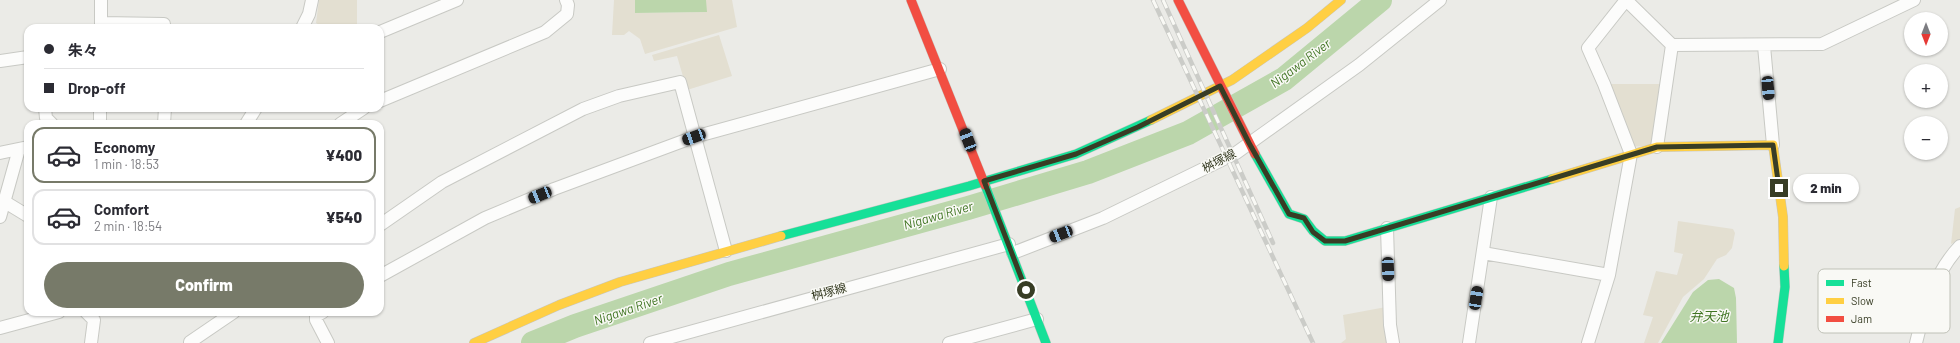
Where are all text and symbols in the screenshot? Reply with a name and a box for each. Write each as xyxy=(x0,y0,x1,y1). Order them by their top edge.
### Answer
north arrow xyxy=(1904,12,1948,56)
map controls xyxy=(1904,12,1948,160)
water label: Nigawa River xyxy=(1267,35,1334,91)
text: 朱々 xyxy=(68,41,98,59)
button: + xyxy=(1904,64,1948,108)
car xyxy=(1761,76,1775,100)
text: Drop-off xyxy=(68,79,126,97)
button: − xyxy=(1904,116,1948,160)
car xyxy=(681,127,707,147)
car xyxy=(958,127,978,153)
icon: car xyxy=(46,137,82,173)
text: Economy xyxy=(94,138,155,156)
street label: 桝塚線 xyxy=(1199,145,1238,175)
text: ¥400 xyxy=(325,146,362,164)
text: 1 min · 18:53 xyxy=(94,156,159,172)
callout: 2 min xyxy=(1793,174,1859,202)
route end xyxy=(1770,179,1788,197)
text: 2 min xyxy=(1810,180,1842,196)
car xyxy=(527,185,553,205)
water label: Nigawa River xyxy=(901,197,975,233)
icon: car xyxy=(46,199,82,235)
text: Comfort xyxy=(94,200,149,218)
text: ¥540 xyxy=(326,208,362,226)
text: 2 min · 18:54 xyxy=(94,218,162,234)
car xyxy=(1048,224,1074,244)
car xyxy=(1382,257,1394,281)
button: Confirm xyxy=(44,262,364,308)
legend xyxy=(1818,269,1950,333)
text: Fast xyxy=(1851,276,1872,289)
street label: 桝塚線 xyxy=(810,280,848,302)
route start xyxy=(1017,281,1035,299)
car xyxy=(1468,285,1484,311)
water label: Nigawa River xyxy=(592,290,665,328)
text: Slow xyxy=(1851,294,1874,307)
water label: 弁天池 xyxy=(1689,308,1730,324)
text: Jam xyxy=(1851,312,1872,325)

